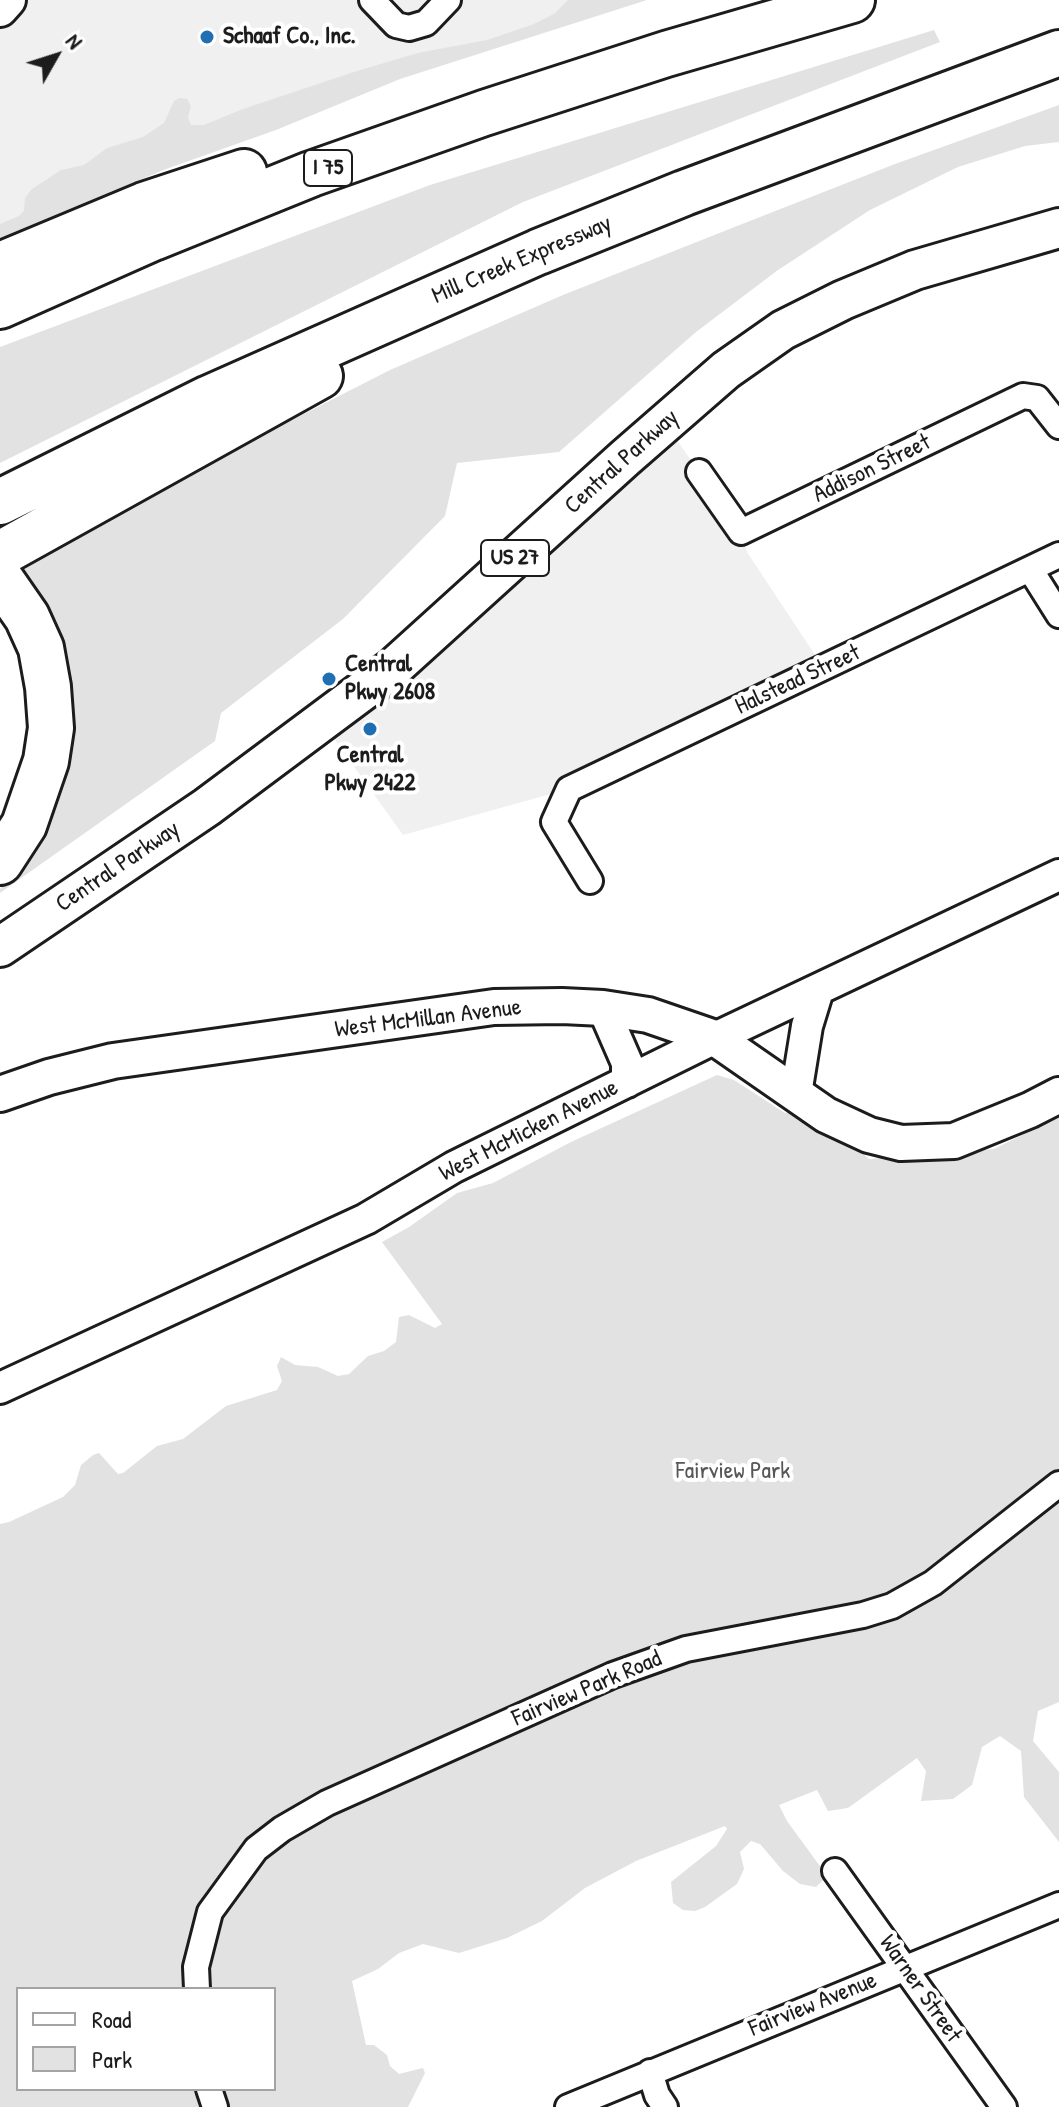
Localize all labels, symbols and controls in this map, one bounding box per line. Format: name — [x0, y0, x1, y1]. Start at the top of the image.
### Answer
north arrow — [16, 16, 96, 96]
place label: Schaaf Co., Inc. — [223, 23, 356, 51]
text: N — [59, 27, 90, 55]
marker: Schaaf Co., Inc. — [198, 28, 216, 46]
road number: I 75 — [304, 150, 352, 186]
street label: Mill Creek Expressway — [428, 209, 616, 311]
street label: Central Parkway — [559, 403, 685, 521]
street label: Addison Street — [809, 428, 935, 510]
road number: US 27 — [481, 540, 549, 576]
street label: Halstead Street — [731, 639, 865, 721]
place label: Central Pkwy 2608 — [345, 651, 435, 707]
marker: Central Pkwy 2608 — [320, 670, 338, 688]
marker: Central Pkwy 2422 — [361, 720, 379, 738]
place label: Central Pkwy 2422 — [325, 742, 415, 798]
street label: Central Parkway — [51, 815, 185, 919]
street label: West McMillan Avenue — [333, 993, 523, 1045]
street label: West McMicken Avenue — [435, 1074, 623, 1188]
park label: Fairview Park — [676, 1458, 790, 1486]
street label: Fairview Park Road — [508, 1645, 666, 1733]
street label: Warner Street — [873, 1930, 967, 2048]
street label: Fairview Avenue — [745, 1966, 881, 2044]
legend — [16, 1987, 276, 2091]
text: Road — [92, 2003, 131, 2035]
text: Park — [92, 2043, 132, 2075]

